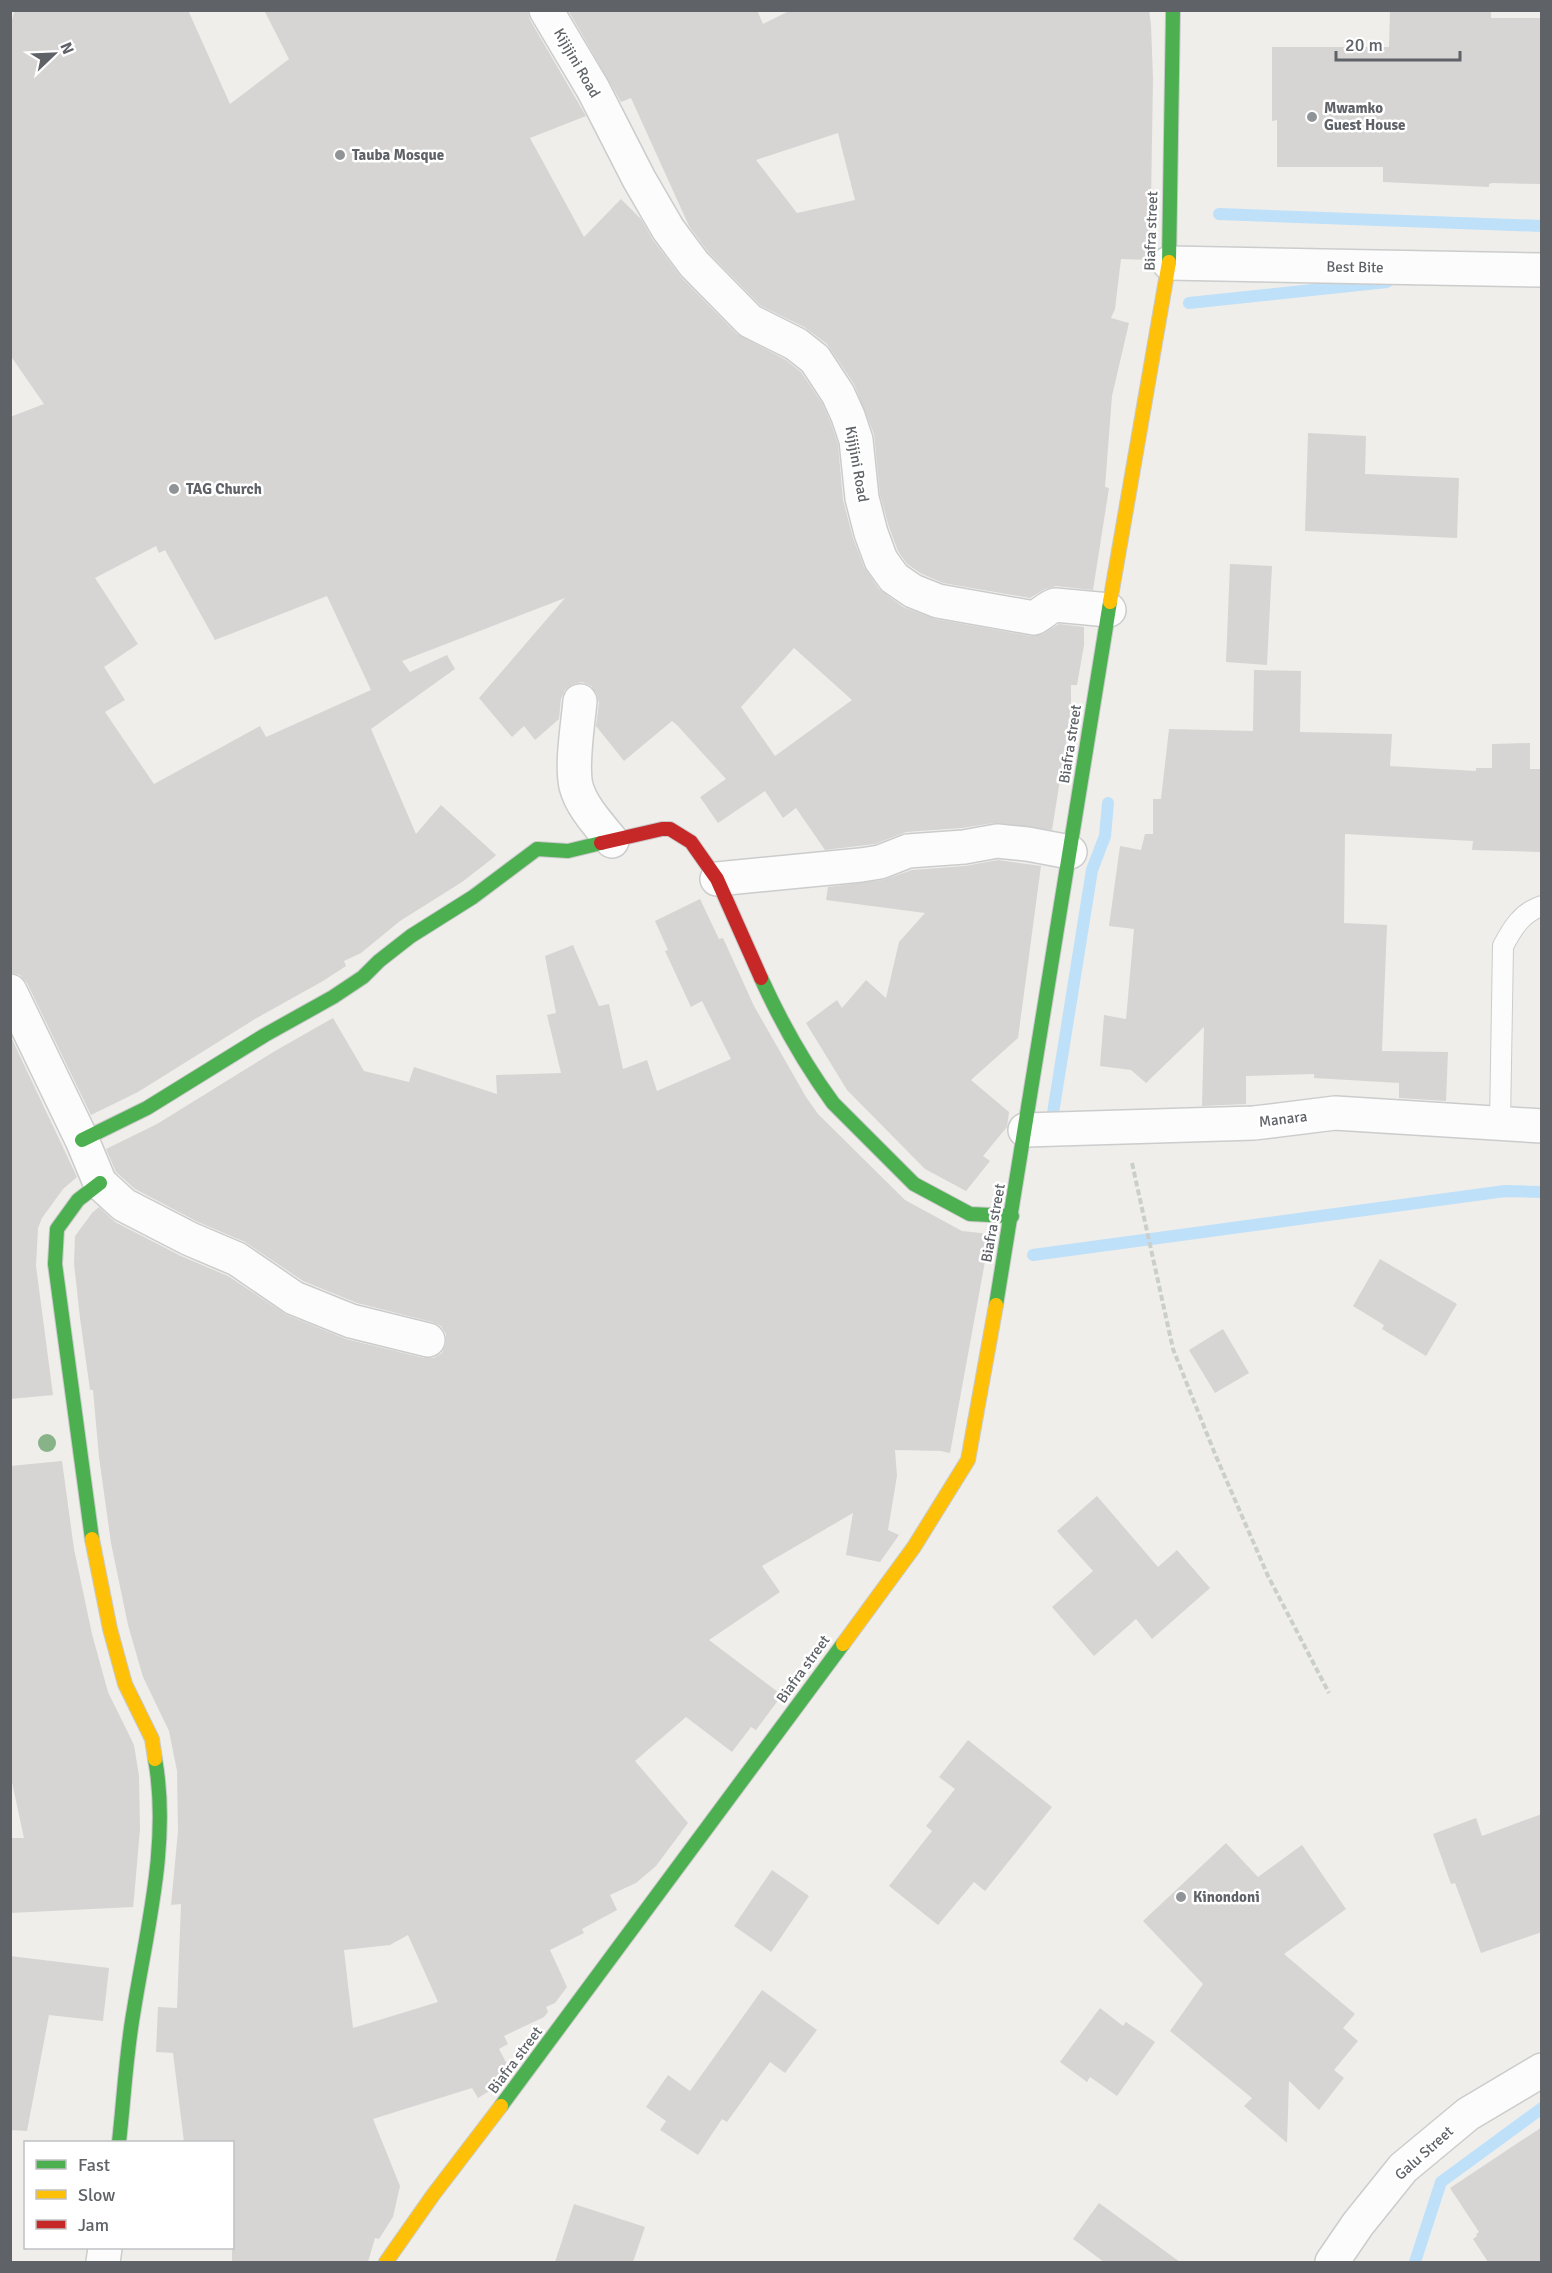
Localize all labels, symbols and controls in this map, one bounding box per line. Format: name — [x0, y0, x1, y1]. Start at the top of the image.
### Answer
north arrow — [24, 24, 84, 84]
scale bar — [1336, 24, 1460, 62]
street label: Kijijini Road — [550, 25, 604, 101]
text: 20 m — [1345, 34, 1383, 56]
text: N — [56, 39, 78, 58]
place label: Mwamko Guest House — [1324, 99, 1405, 134]
marker: Mwamko Guest House — [1305, 110, 1319, 124]
place label: Tauba Mosque — [352, 146, 444, 164]
marker: Tauba Mosque — [333, 148, 347, 162]
street label: Biafra street — [1141, 191, 1161, 271]
street label: Best Bite — [1326, 258, 1384, 276]
street label: Kijijini Road — [841, 424, 873, 504]
place label: TAG Church — [186, 480, 262, 498]
marker: TAG Church — [167, 482, 181, 496]
street label: Biafra street — [1055, 703, 1085, 785]
street label: Manara — [1258, 1107, 1308, 1131]
street label: Biafra street — [977, 1182, 1009, 1264]
street label: Biafra street — [772, 1631, 834, 1707]
place label: Kinondoni — [1193, 1888, 1260, 1906]
marker: Kinondoni — [1174, 1890, 1188, 1904]
street label: Biafra street — [484, 2023, 546, 2097]
street label: Galu Street — [1391, 2122, 1457, 2184]
legend — [24, 2141, 234, 2249]
text: Fast — [78, 2154, 110, 2176]
text: Slow — [78, 2184, 115, 2206]
text: Jam — [78, 2214, 109, 2236]

